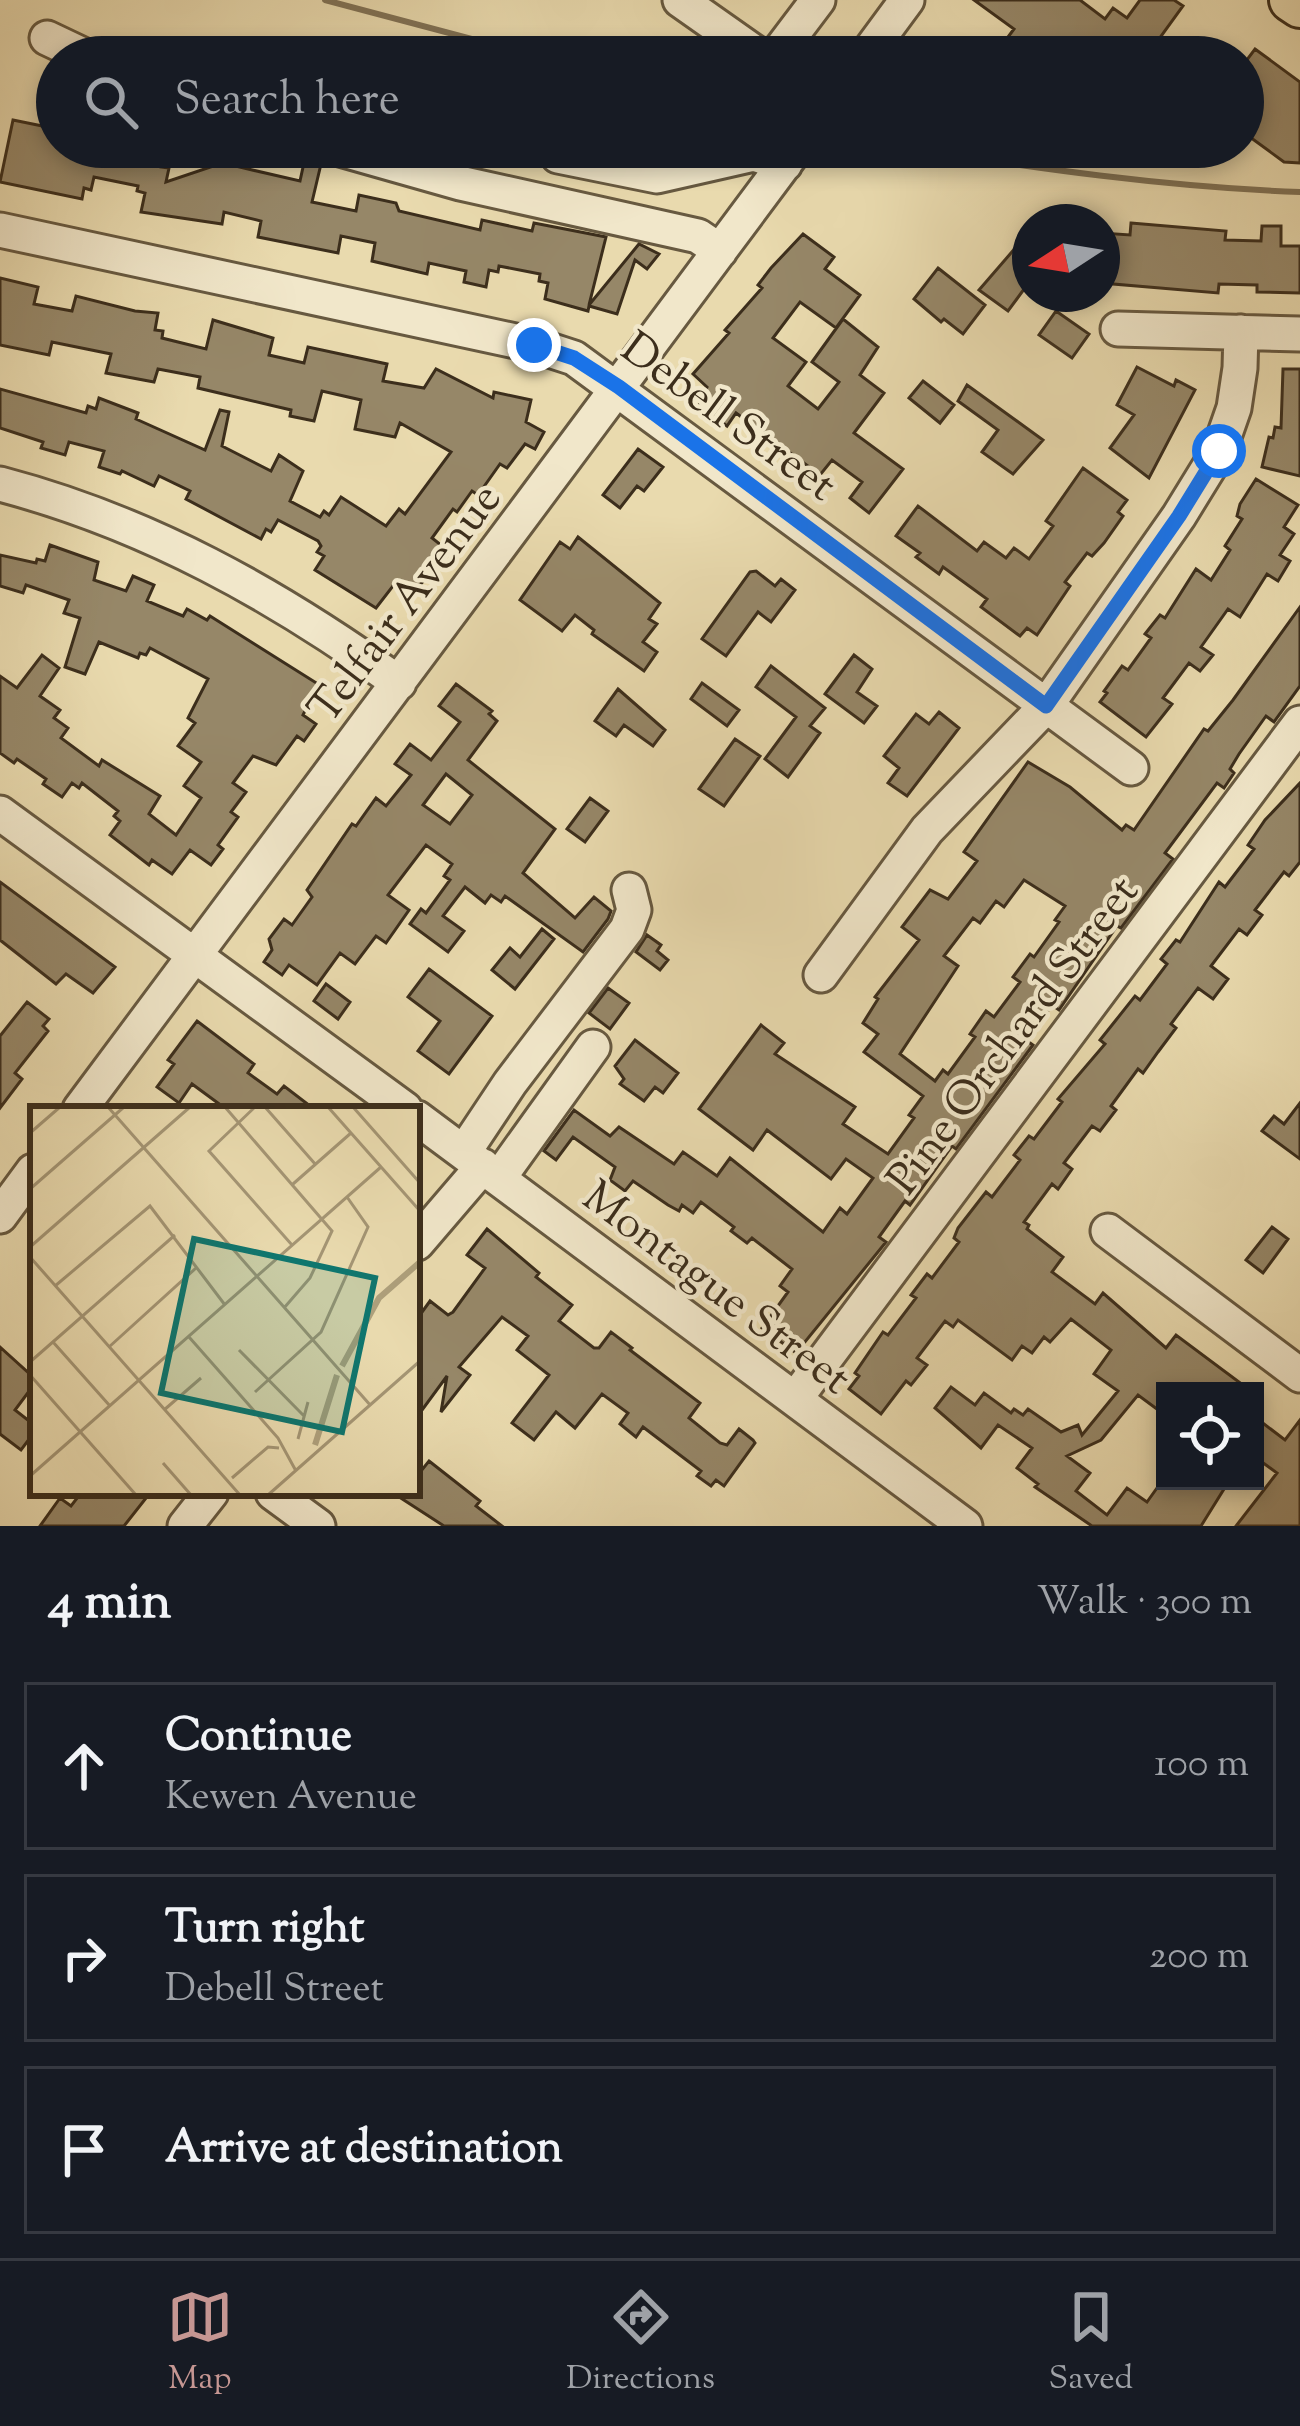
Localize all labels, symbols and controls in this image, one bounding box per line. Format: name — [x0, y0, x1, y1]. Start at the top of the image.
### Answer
search box — [36, 36, 1264, 168]
icon: search — [78, 69, 144, 135]
text: Search here — [174, 70, 400, 135]
north arrow — [1012, 204, 1120, 312]
route end — [507, 318, 561, 372]
street label: Debell Street — [606, 319, 848, 520]
route start — [1192, 424, 1246, 478]
street label: Telfair Avenue — [295, 471, 520, 739]
street label: Pine Orchard Street — [874, 864, 1157, 1210]
inset map — [30, 1106, 420, 1496]
street label: Montague Street — [567, 1168, 863, 1413]
map controls — [1156, 1382, 1264, 1490]
button: locate — [1156, 1382, 1264, 1490]
text: 4 min — [48, 1568, 171, 1641]
text: Walk · 300 m — [1037, 1576, 1252, 1632]
text: Continue — [165, 1706, 352, 1771]
icon: ahead — [51, 1733, 117, 1799]
text: 100 m — [1154, 1738, 1249, 1794]
text: Kewen Avenue — [165, 1771, 417, 1827]
text: Turn right — [165, 1898, 364, 1963]
icon: right — [51, 1925, 117, 1991]
text: 200 m — [1149, 1930, 1249, 1986]
text: Debell Street — [165, 1963, 384, 2019]
icon: arrive — [51, 2117, 117, 2183]
text: Arrive at destination — [165, 2118, 563, 2183]
tab: Map — [167, 2284, 233, 2404]
tab: Directions — [566, 2284, 715, 2404]
tab: Saved — [1049, 2284, 1133, 2404]

